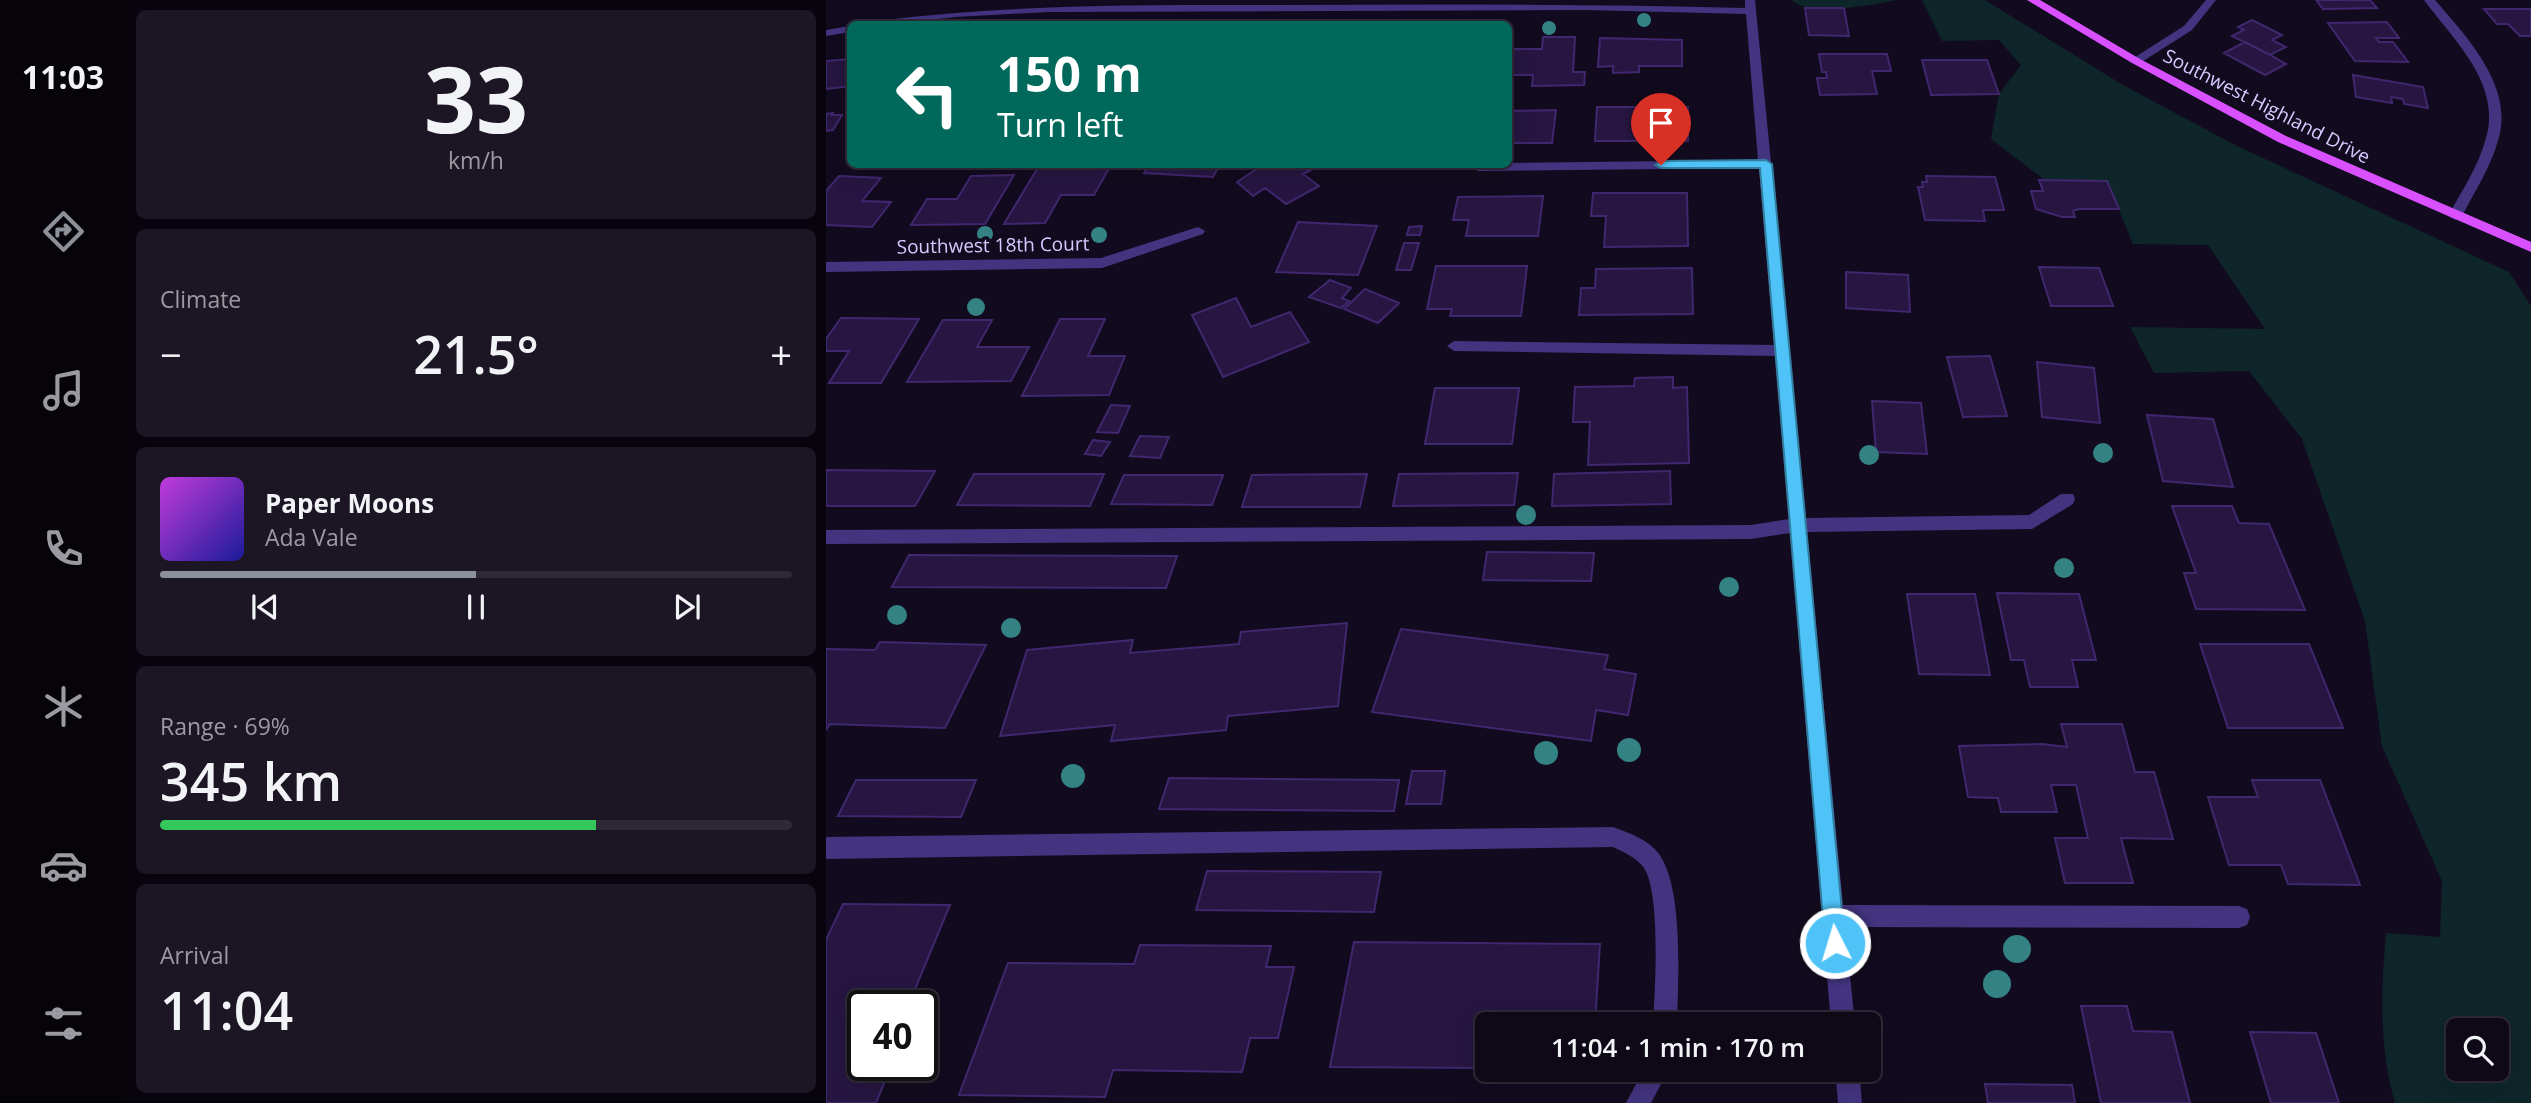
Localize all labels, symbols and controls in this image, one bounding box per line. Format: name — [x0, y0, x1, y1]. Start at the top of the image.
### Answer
text: 33 — [424, 36, 528, 160]
text: 150 m — [997, 40, 1142, 106]
street label: Southwest Highland Drive — [2159, 42, 2375, 170]
icon: left — [882, 49, 973, 140]
text: 11:03 — [22, 55, 104, 98]
pin — [1631, 93, 1691, 165]
text: Turn left — [997, 103, 1123, 146]
icon: arrive — [1642, 104, 1680, 142]
text: km/h — [448, 144, 504, 176]
icon: directions — [39, 207, 88, 256]
street label: Southwest 18th Court — [896, 230, 1090, 260]
text: Climate — [160, 283, 241, 315]
text: 21.5° — [413, 318, 539, 389]
text: − — [160, 328, 182, 380]
text: + — [770, 328, 792, 380]
icon: music — [39, 366, 88, 415]
text: Paper Moons — [265, 485, 434, 521]
text: Ada Vale — [265, 521, 358, 553]
icon: phone — [39, 524, 88, 573]
icon: previous — [246, 588, 284, 626]
icon: pause — [457, 588, 495, 626]
icon: next — [668, 588, 706, 626]
icon: climate — [39, 682, 88, 731]
text: Range · 69% — [160, 710, 290, 742]
text: 345 km — [160, 745, 342, 816]
icon: car — [39, 841, 88, 890]
position arrow — [1798, 906, 1872, 980]
text: Arrival — [160, 939, 229, 971]
text: 11:04 — [160, 974, 293, 1045]
speed limit sign: 40 — [847, 990, 938, 1081]
icon: filters — [39, 999, 88, 1048]
map controls — [2446, 1018, 2509, 1081]
button: search — [2446, 1018, 2509, 1081]
text: 11:04 · 1 min · 170 m — [1551, 1029, 1805, 1065]

